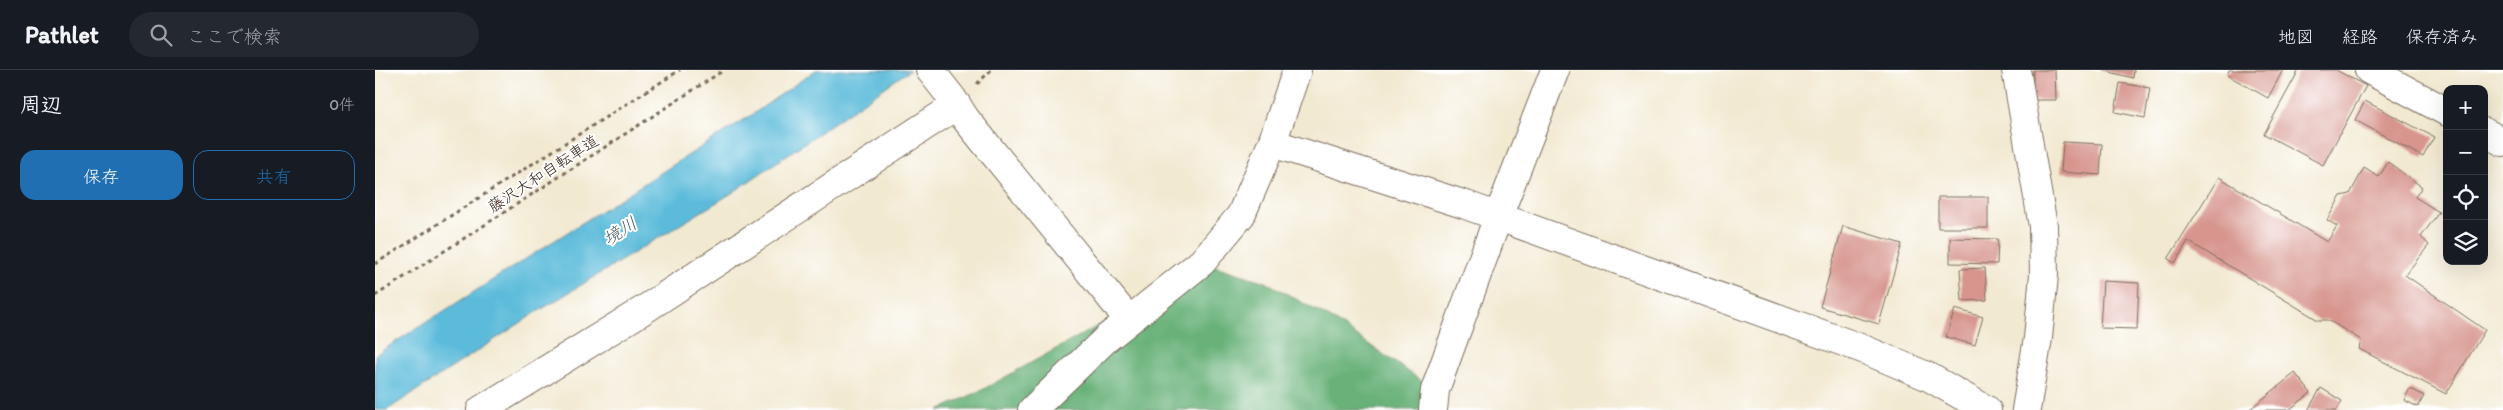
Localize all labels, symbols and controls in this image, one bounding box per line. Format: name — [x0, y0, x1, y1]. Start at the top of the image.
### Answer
search box — [129, 12, 479, 57]
text: Pathlet — [25, 20, 99, 49]
icon: search — [147, 21, 175, 49]
text: ここで検索 — [187, 25, 282, 48]
text: 地図 — [2278, 26, 2314, 48]
text: 経路 — [2342, 26, 2378, 48]
text: 保存済み — [2406, 26, 2478, 48]
map controls — [2443, 85, 2488, 265]
button: + — [2443, 85, 2488, 130]
text: 周辺 — [20, 92, 62, 117]
text: 0件 — [329, 95, 355, 114]
button: − — [2443, 130, 2488, 175]
street label: 藤沢大和自転車道 — [484, 131, 602, 216]
button: 保存 — [20, 150, 183, 200]
button: 共有 — [193, 150, 355, 200]
button: locate — [2443, 175, 2488, 220]
water label: 境川 — [599, 212, 641, 250]
button: layers — [2443, 220, 2488, 265]

